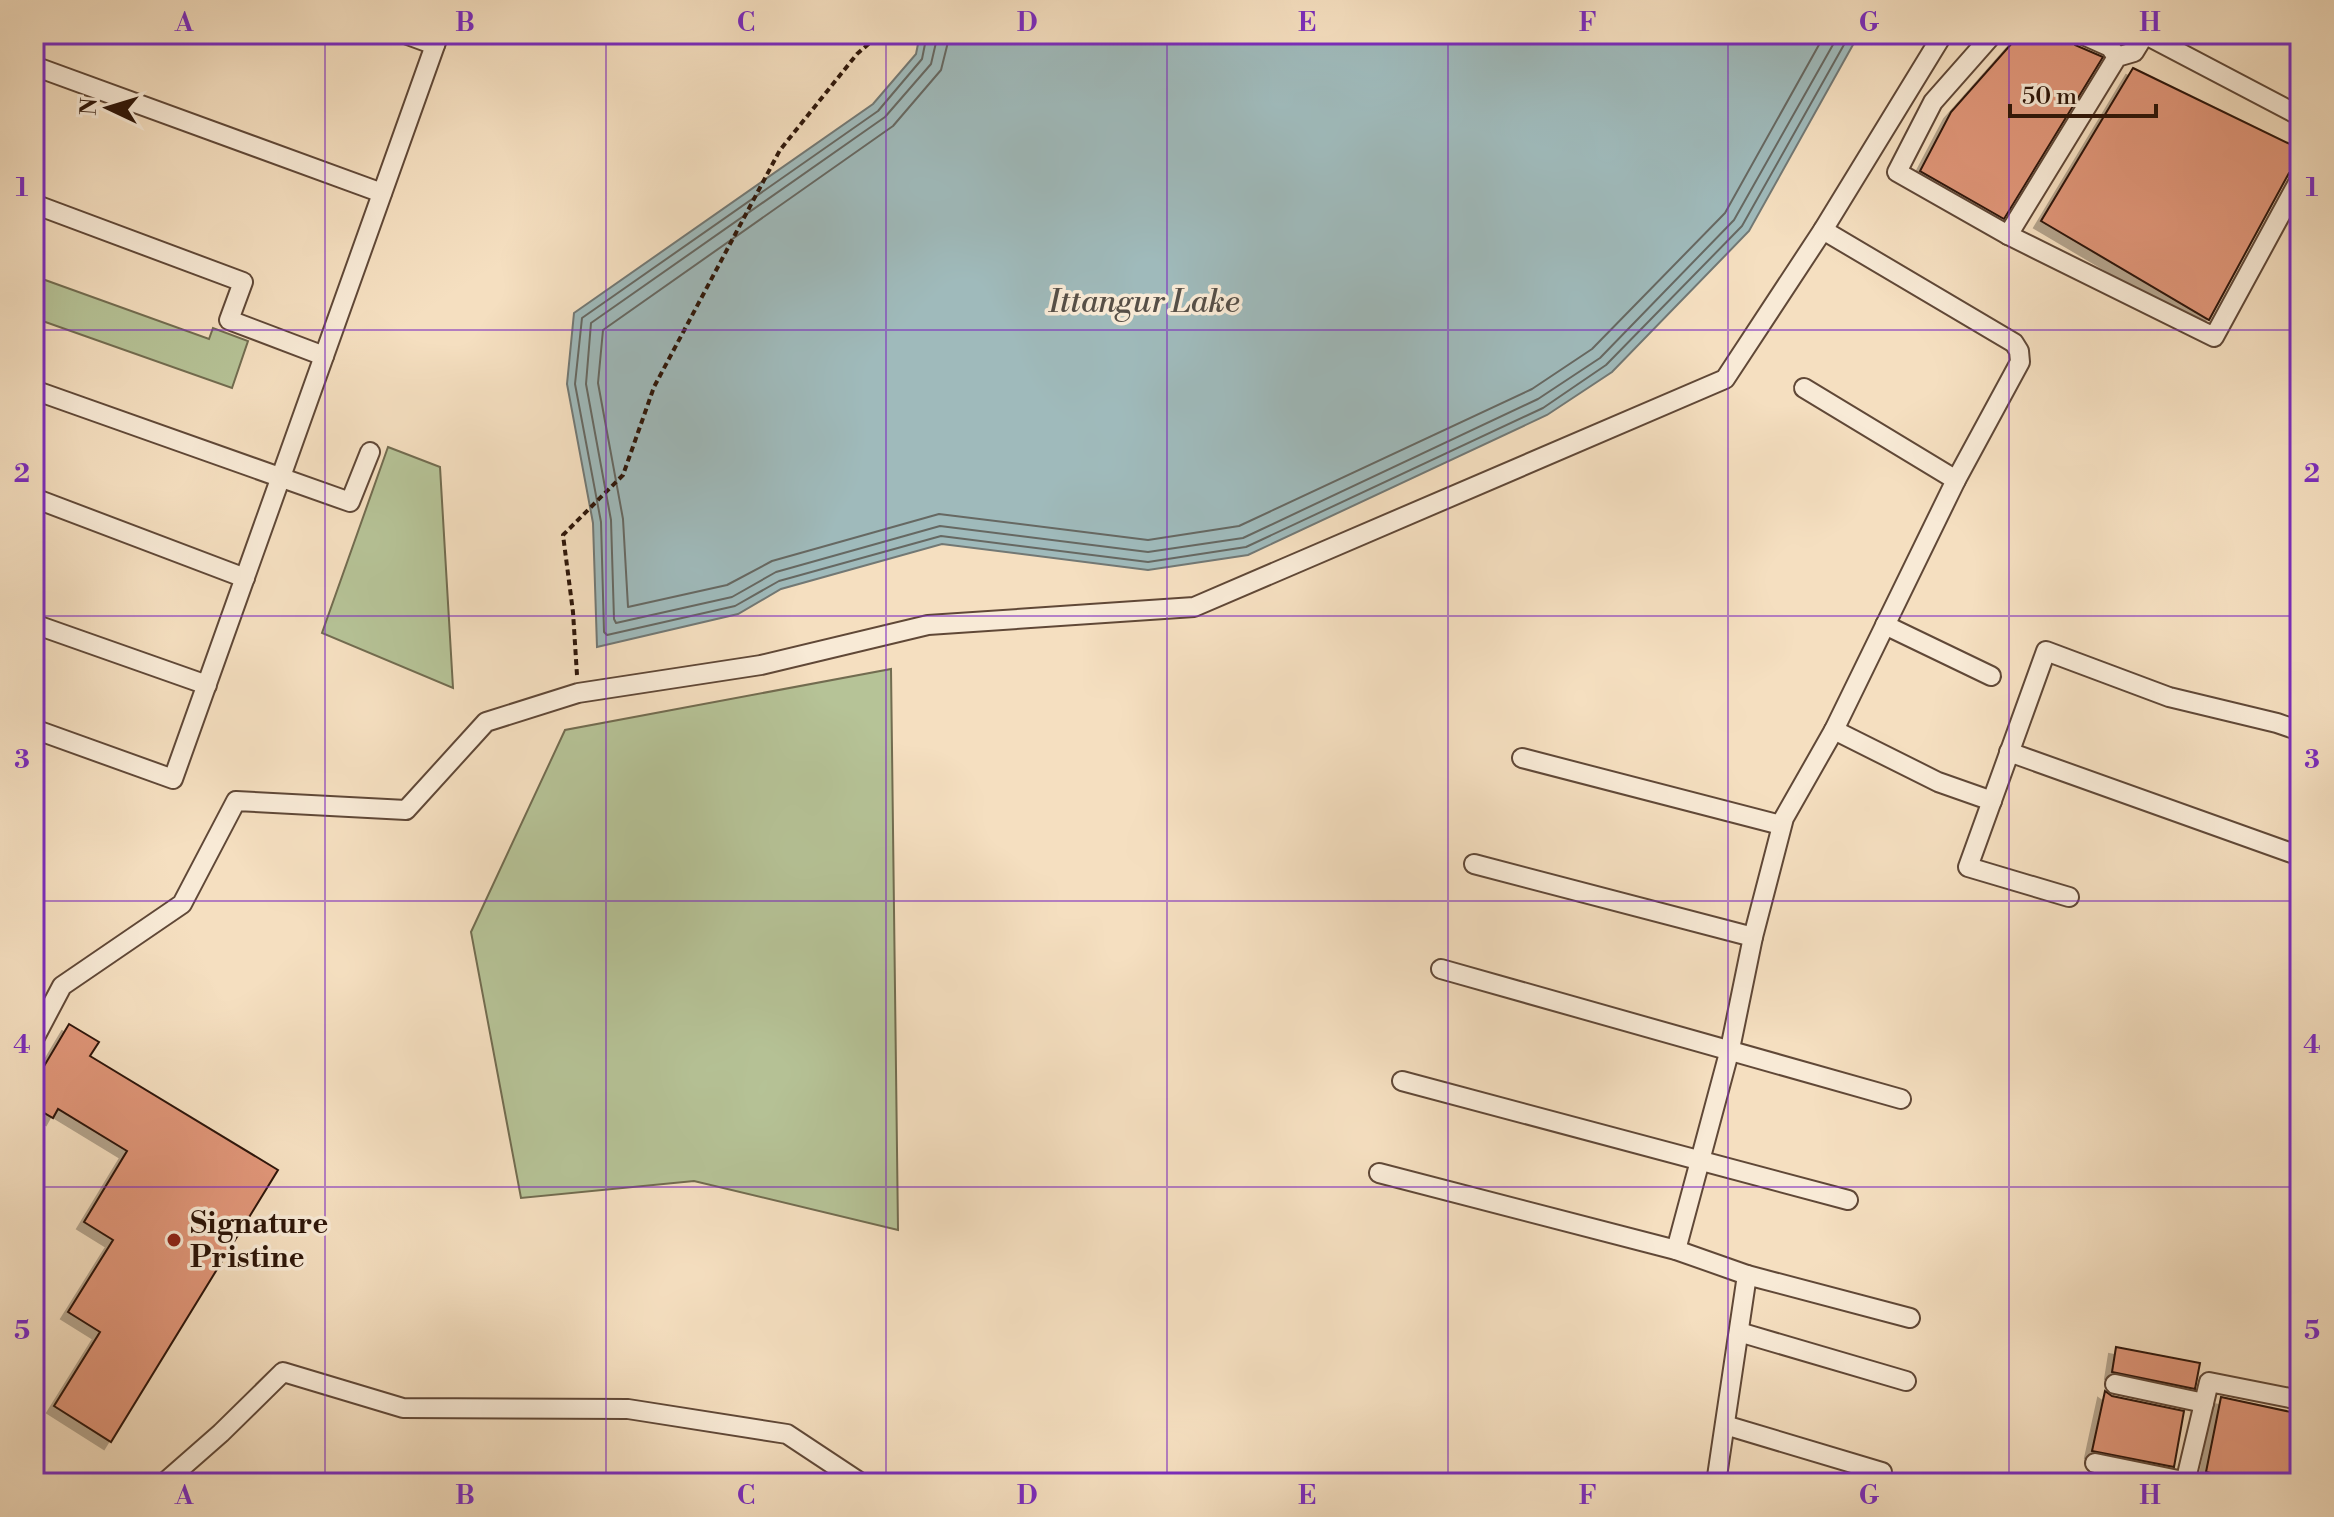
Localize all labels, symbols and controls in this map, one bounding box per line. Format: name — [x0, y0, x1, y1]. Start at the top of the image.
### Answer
text: A — [174, 7, 194, 39]
text: B — [455, 7, 475, 39]
text: C — [737, 7, 755, 39]
text: D — [1017, 7, 1037, 39]
text: E — [1298, 7, 1316, 39]
text: F — [1579, 7, 1597, 39]
text: G — [1859, 7, 1880, 39]
text: H — [2139, 7, 2161, 39]
north arrow — [68, 68, 148, 148]
scale bar — [2010, 68, 2156, 118]
text: 50 m — [2022, 82, 2077, 112]
text: N — [75, 96, 104, 116]
text: 1 — [16, 172, 29, 204]
text: 1 — [2306, 172, 2319, 204]
water label: Ittangur Lake — [1047, 282, 1240, 322]
text: 2 — [14, 458, 30, 490]
text: 2 — [2304, 458, 2320, 490]
text: 3 — [14, 744, 30, 776]
text: 3 — [2304, 744, 2320, 776]
text: 4 — [13, 1029, 31, 1061]
text: 4 — [2303, 1029, 2321, 1061]
place label: Signature Pristine — [190, 1205, 328, 1277]
marker: Signature Pristine — [165, 1231, 183, 1249]
text: 5 — [14, 1315, 30, 1347]
text: 5 — [2304, 1315, 2320, 1347]
text: A — [174, 1480, 194, 1512]
text: B — [455, 1480, 475, 1512]
text: C — [737, 1480, 755, 1512]
text: D — [1017, 1480, 1037, 1512]
text: E — [1298, 1480, 1316, 1512]
text: F — [1579, 1480, 1597, 1512]
text: G — [1859, 1480, 1880, 1512]
text: H — [2139, 1480, 2161, 1512]

